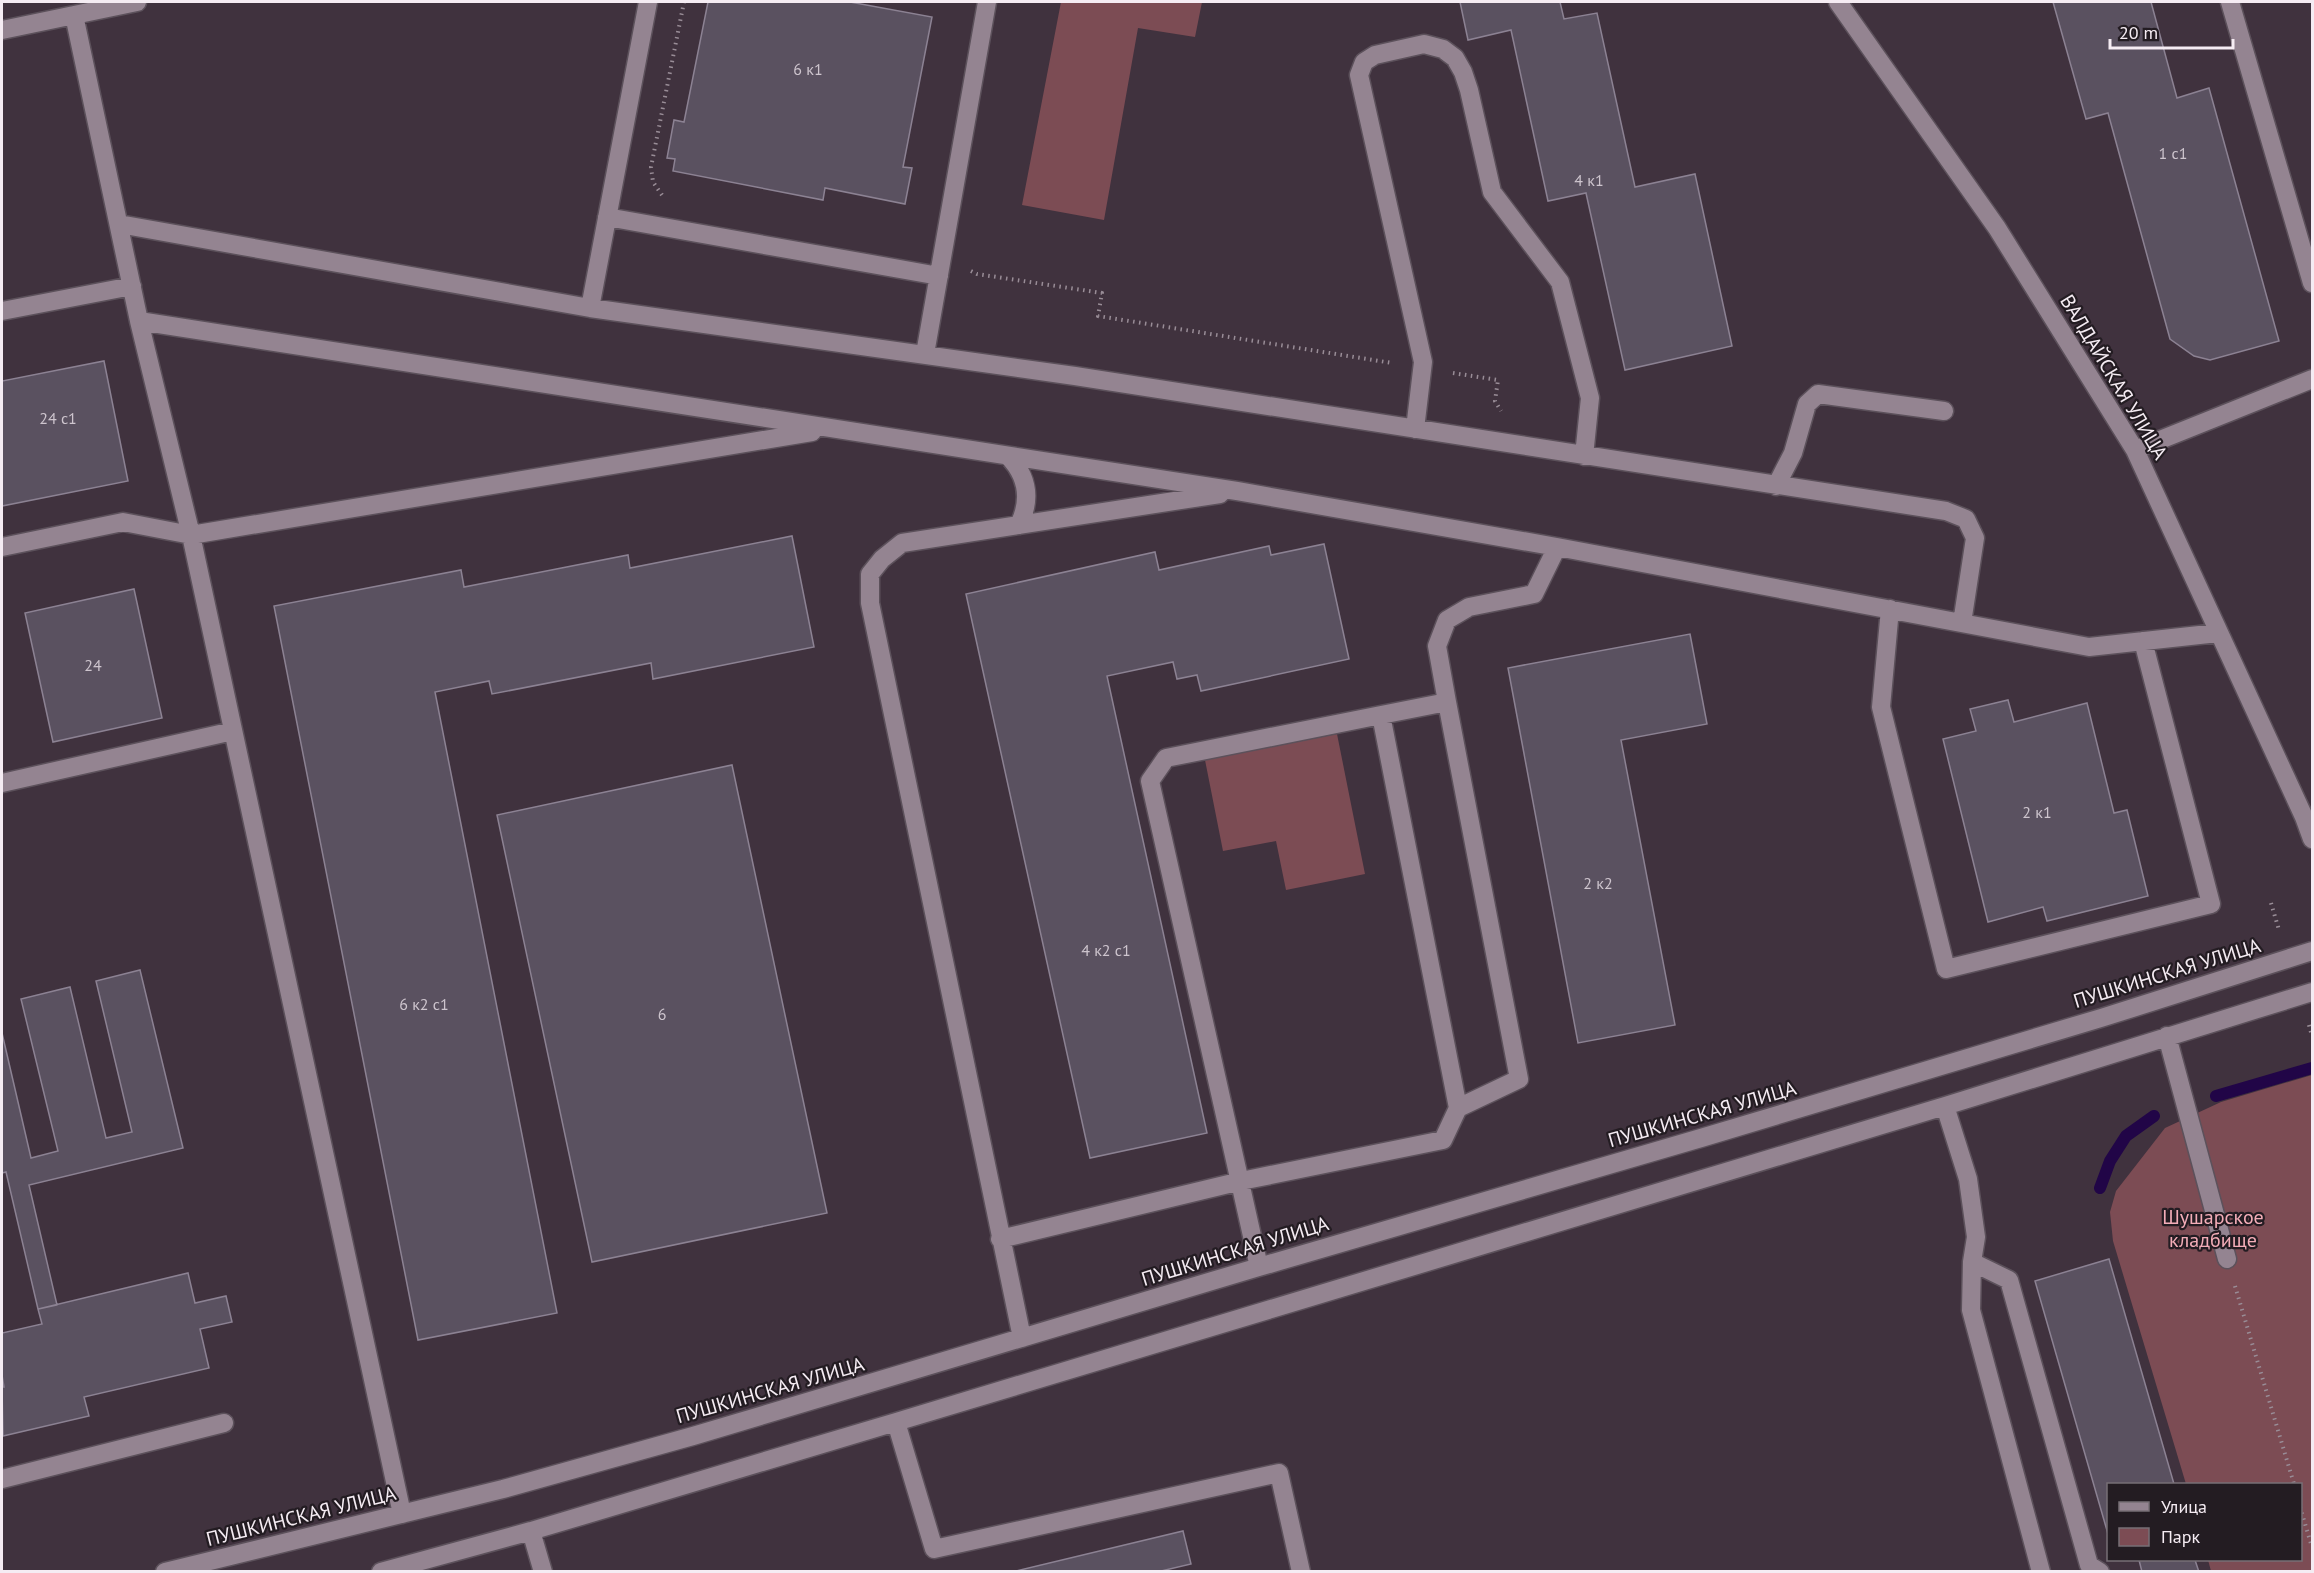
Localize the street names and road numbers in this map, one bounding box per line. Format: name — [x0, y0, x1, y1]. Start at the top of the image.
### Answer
street label: ВАЛДАЙСКАЯ УЛИЦА — [2054, 290, 2174, 464]
street label: ПУШКИНСКАЯ УЛИЦА — [2070, 932, 2264, 1014]
street label: ПУШКИНСКАЯ УЛИЦА — [1605, 1075, 1799, 1153]
street label: ПУШКИНСКАЯ УЛИЦА — [1138, 1210, 1332, 1292]
street label: ПУШКИНСКАЯ УЛИЦА — [673, 1351, 867, 1429]
street label: ПУШКИНСКАЯ УЛИЦА — [203, 1480, 399, 1552]

